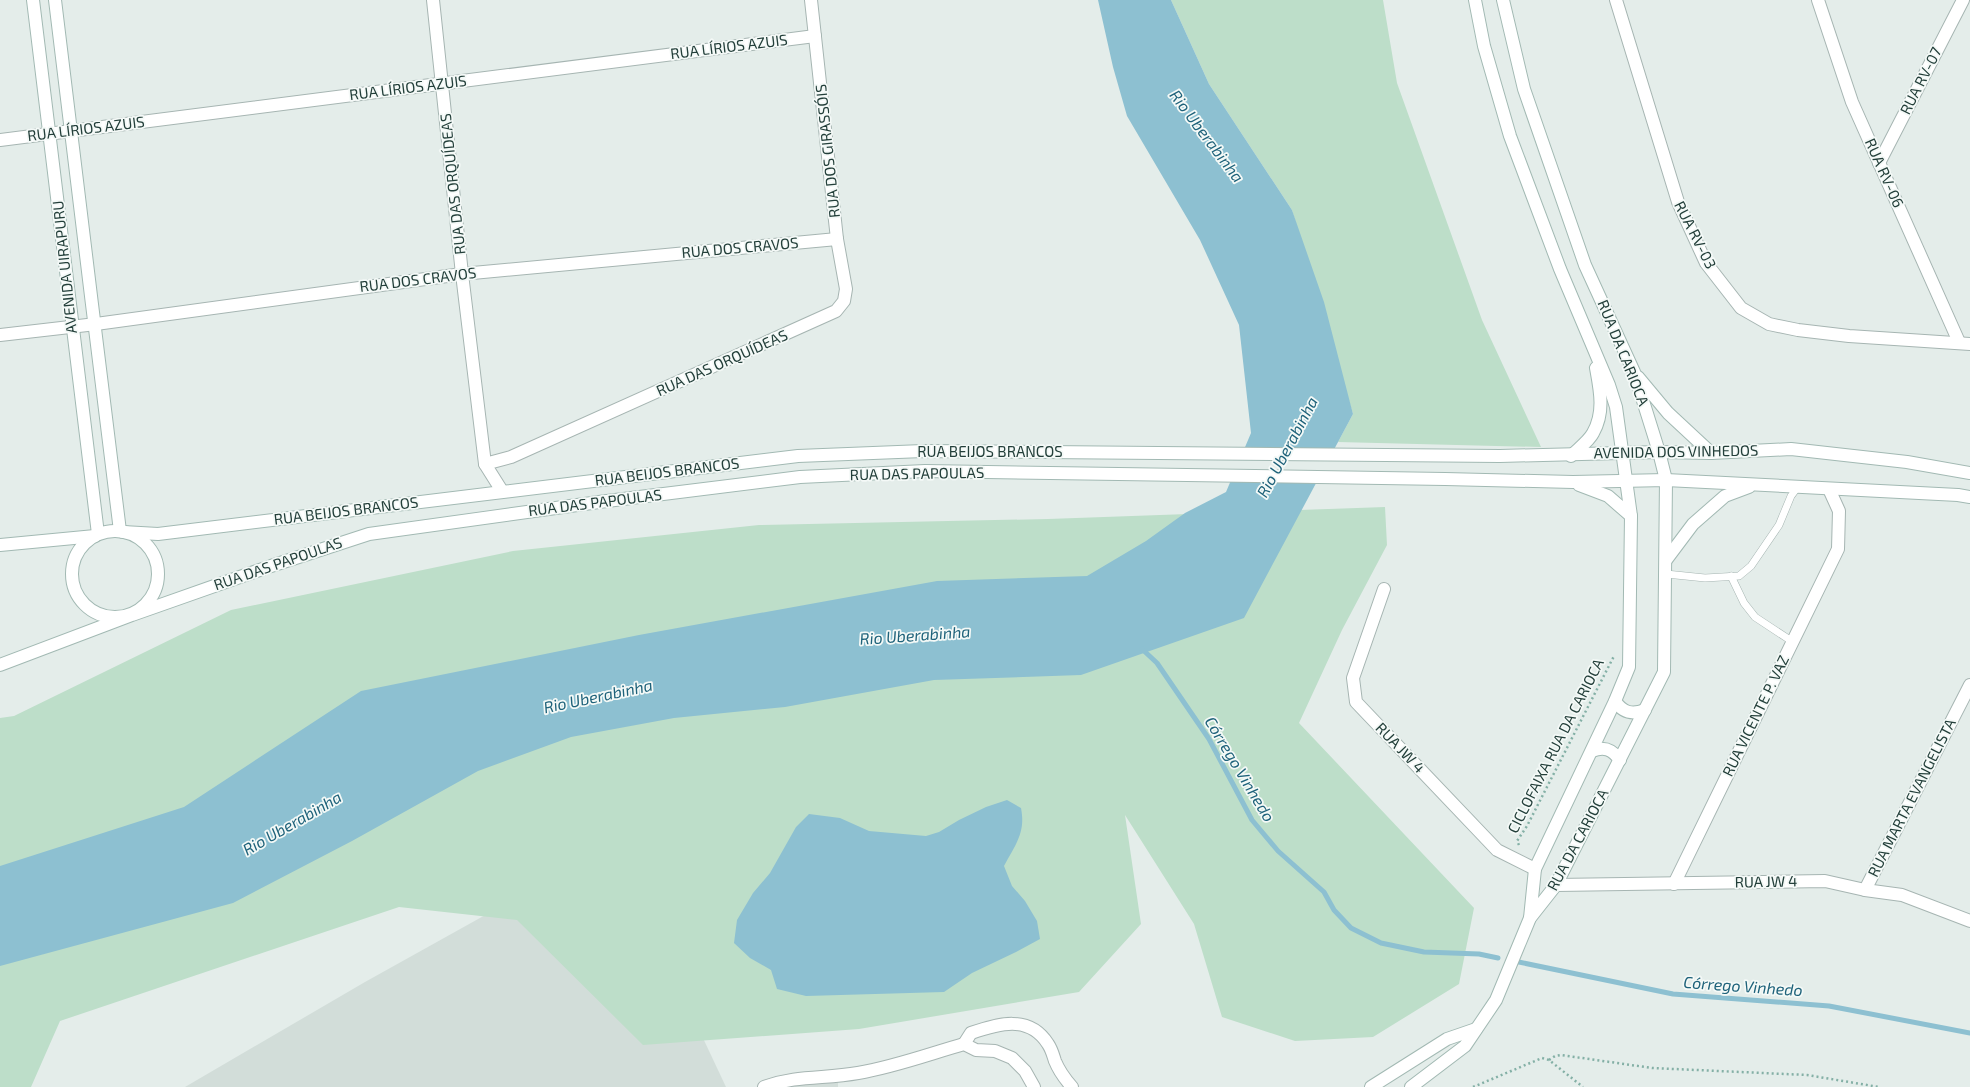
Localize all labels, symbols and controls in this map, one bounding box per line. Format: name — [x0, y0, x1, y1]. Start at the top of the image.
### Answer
street label: RUA LÍRIOS AZUIS — [669, 30, 789, 62]
street label: RUA RV-07 — [1896, 44, 1945, 117]
street label: RUA LÍRIOS AZUIS — [348, 71, 468, 103]
street label: RUA DOS GIRASSÓIS — [811, 83, 843, 219]
water label: Rio Uberabinha — [1166, 86, 1248, 186]
street label: RUA LÍRIOS AZUIS — [26, 112, 146, 144]
street label: RUA DAS ORQUÍDEAS — [436, 113, 469, 256]
street label: RUA RV-06 — [1862, 135, 1908, 210]
street label: RUA RV-03 — [1671, 198, 1721, 271]
street label: AVENIDA UIRAPURU — [48, 200, 80, 335]
street label: RUA DOS CRAVOS — [681, 233, 799, 261]
street label: RUA DOS CRAVOS — [359, 263, 477, 295]
street label: RUA DA CARIOCA — [1594, 297, 1654, 409]
street label: RUA DAS ORQUÍDEAS — [653, 325, 790, 400]
water label: Rio Uberabinha — [1252, 393, 1321, 500]
street label: AVENIDA DOS VINHEDOS — [1593, 441, 1759, 461]
street label: RUA BEIJOS BRANCOS — [917, 442, 1063, 460]
street label: RUA BEIJOS BRANCOS — [594, 453, 740, 489]
street label: RUA DAS PAPOULAS — [850, 463, 984, 483]
street label: RUA DAS PAPOULAS — [527, 485, 663, 519]
street label: RUA BEIJOS BRANCOS — [273, 492, 419, 528]
street label: RUA DAS PAPOULAS — [211, 533, 344, 593]
water label: Rio Uberabinha — [859, 621, 971, 648]
street label: RUA VICENTE P. VAZ — [1718, 652, 1792, 779]
street label: CICLOFAIXA RUA DA CARIOCA — [1503, 655, 1607, 836]
water label: Rio Uberabinha — [542, 675, 654, 716]
water label: Córrego Vinhedo — [1202, 713, 1279, 825]
street label: RUA MARTA EVANGELISTA — [1863, 715, 1959, 880]
street label: RUA JW 4 — [1372, 718, 1429, 776]
street label: RUA DA CARIOCA — [1543, 785, 1612, 894]
water label: Rio Uberabinha — [239, 787, 345, 859]
street label: RUA JW 4 — [1734, 871, 1798, 891]
water label: Córrego Vinhedo — [1683, 972, 1803, 999]

